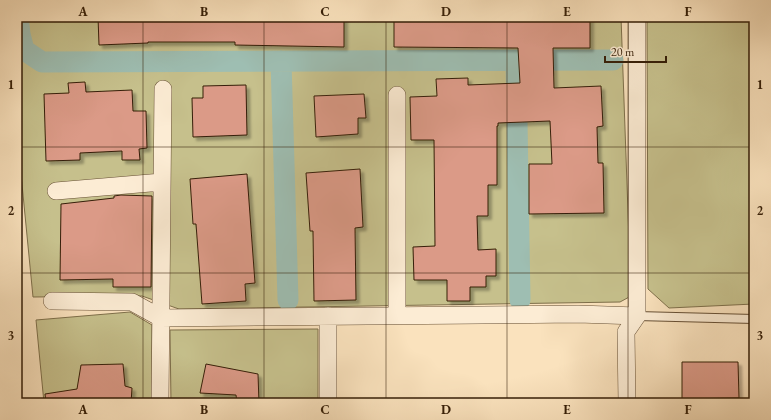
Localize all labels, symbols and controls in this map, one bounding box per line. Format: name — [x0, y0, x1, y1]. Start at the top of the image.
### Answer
text: A — [77, 3, 88, 20]
text: B — [200, 3, 208, 20]
text: C — [320, 3, 330, 20]
text: D — [441, 3, 451, 20]
text: E — [563, 3, 571, 20]
text: F — [684, 3, 692, 20]
scale bar — [605, 38, 666, 64]
text: 20 m — [611, 44, 635, 60]
text: 1 — [8, 76, 15, 93]
text: 1 — [757, 76, 764, 93]
text: 2 — [8, 202, 15, 219]
text: 2 — [757, 202, 764, 219]
text: 3 — [8, 327, 15, 344]
text: 3 — [757, 327, 764, 344]
text: A — [77, 401, 88, 418]
text: B — [200, 401, 208, 418]
text: C — [320, 401, 330, 418]
text: D — [441, 401, 451, 418]
text: E — [563, 401, 571, 418]
text: F — [684, 401, 692, 418]

